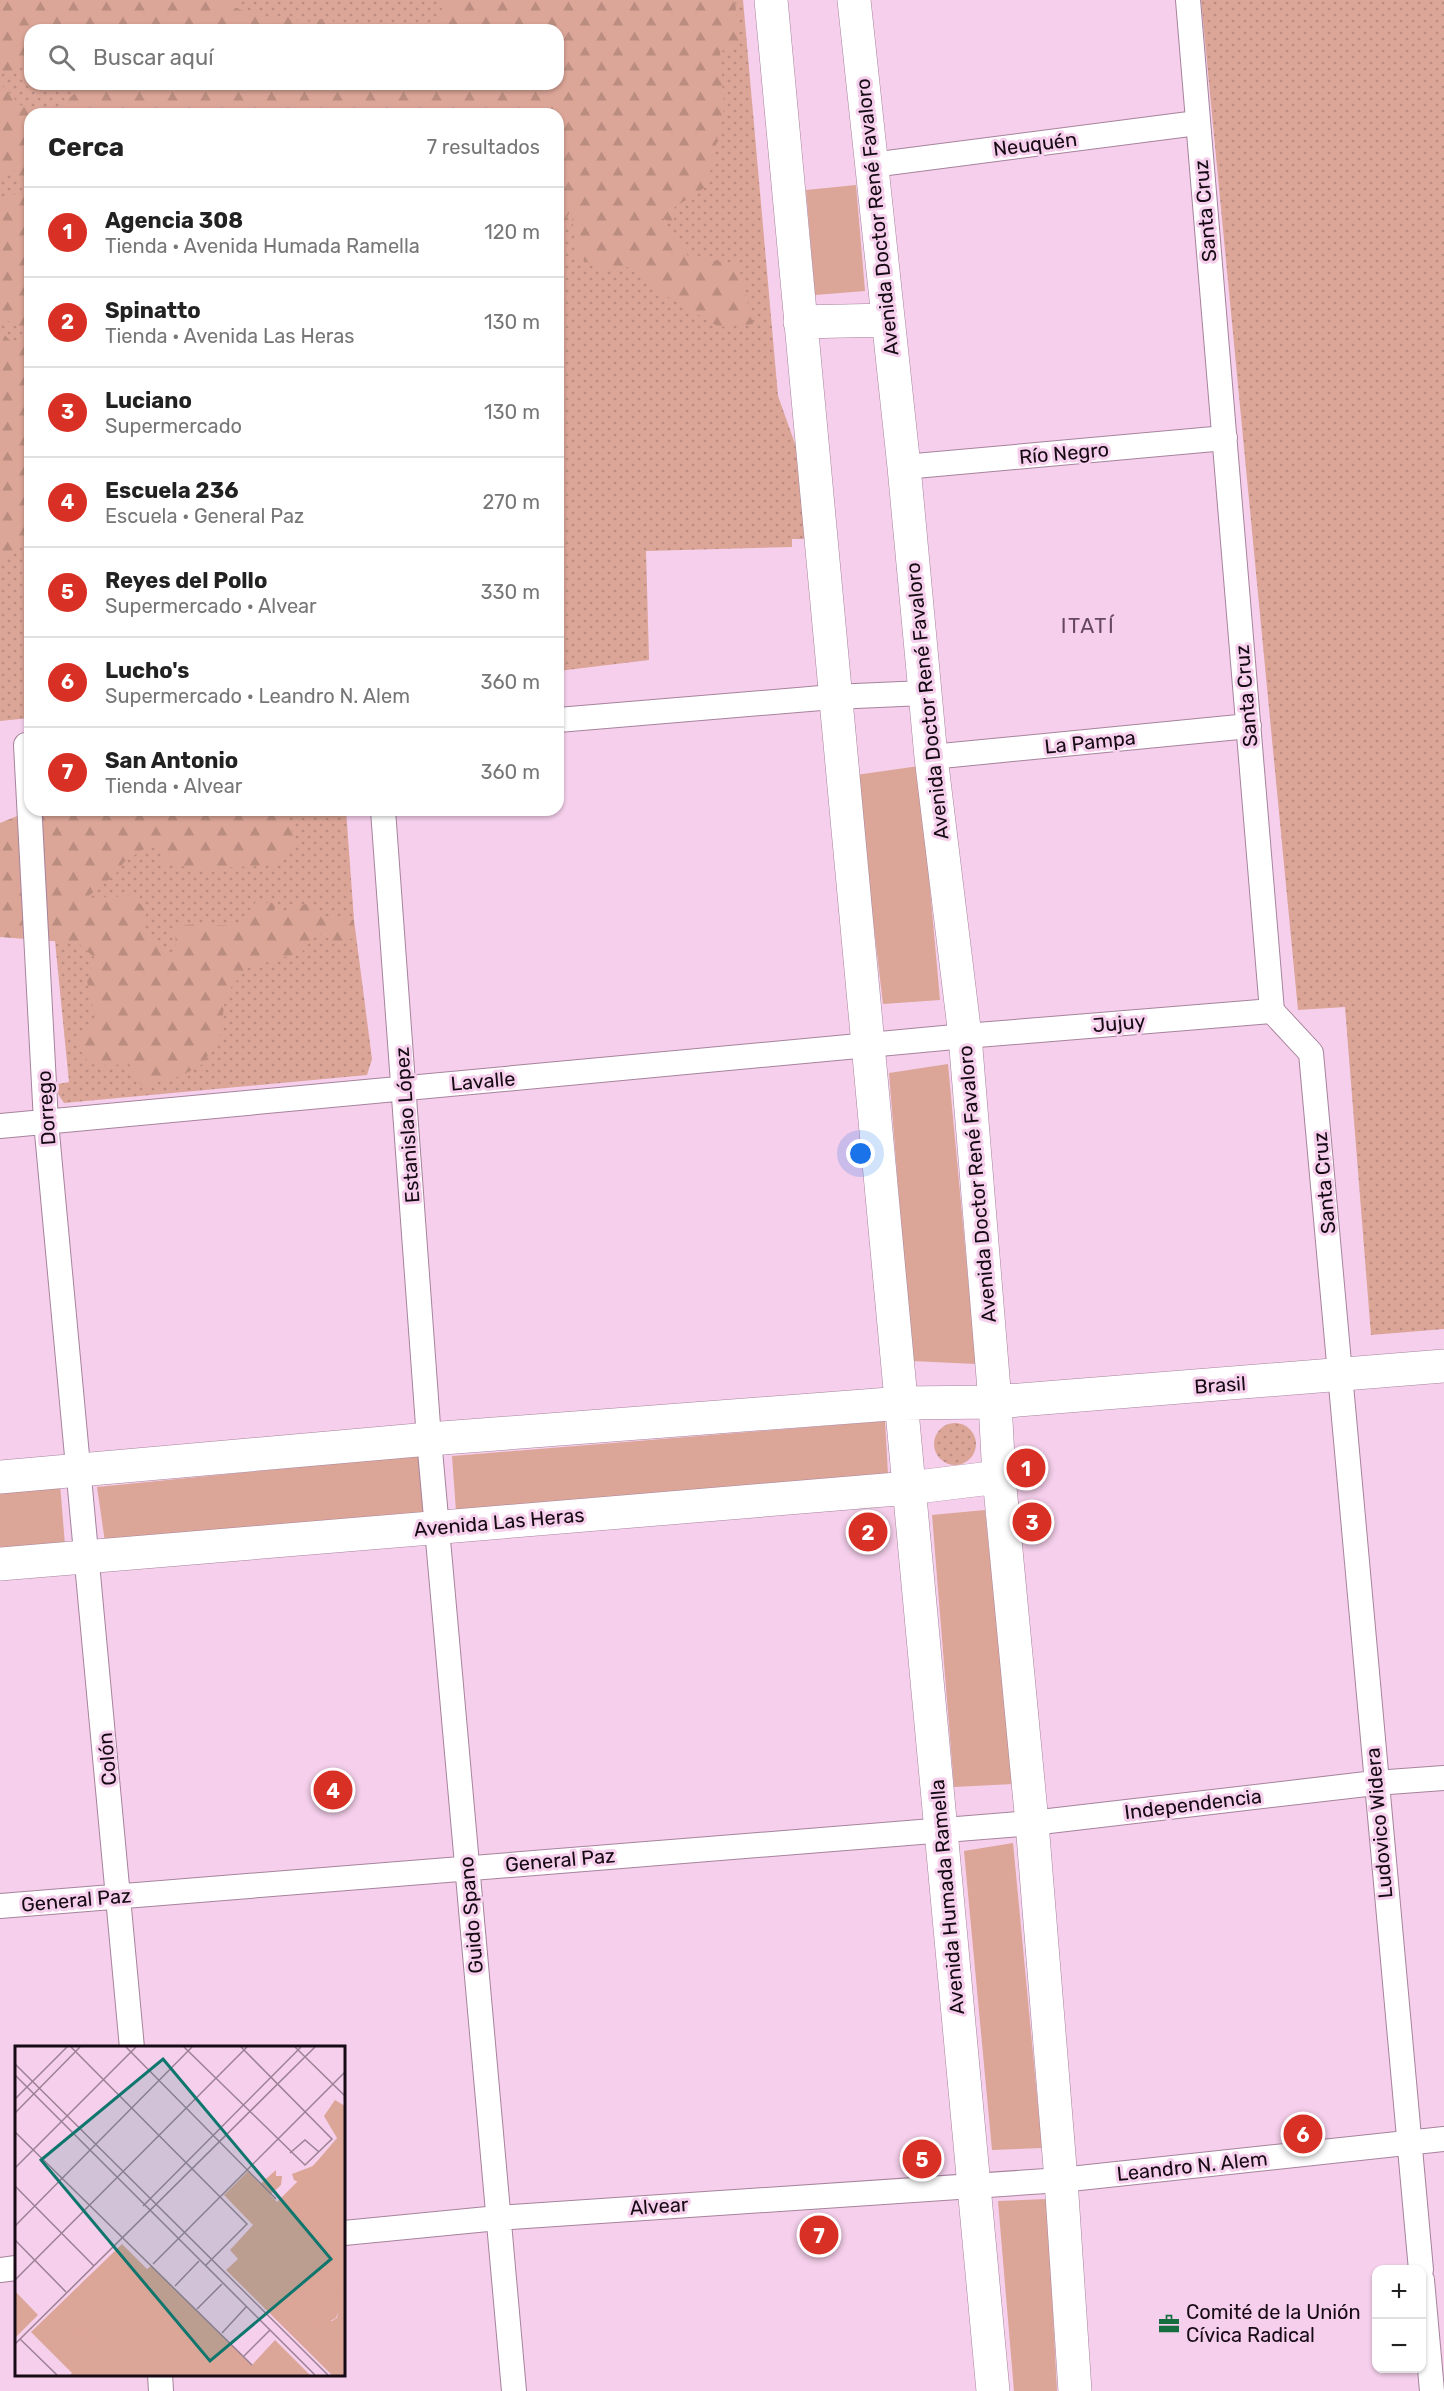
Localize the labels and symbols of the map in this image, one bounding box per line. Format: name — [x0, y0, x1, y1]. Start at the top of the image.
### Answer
street label: Avenida Doctor René Favaloro — [851, 77, 903, 357]
street label: Neuquén — [992, 127, 1078, 161]
street label: Santa Cruz — [1189, 159, 1221, 263]
street label: Río Negro — [1018, 437, 1110, 469]
street label: Avenida Doctor René Favaloro — [901, 561, 953, 841]
district label: ITATÍ — [1061, 613, 1115, 638]
street label: Santa Cruz — [1230, 644, 1262, 748]
street label: La Pampa — [1043, 725, 1137, 759]
street label: Jujuy — [1092, 1009, 1146, 1037]
street label: Avenida Doctor René Favaloro — [953, 1044, 1001, 1324]
street label: Estanislao López — [390, 1046, 424, 1204]
street label: Lavalle — [450, 1066, 516, 1096]
street label: Dorrego — [31, 1070, 61, 1146]
street label: Santa Cruz — [1308, 1131, 1340, 1235]
your location — [846, 1139, 875, 1168]
street label: Brasil — [1193, 1371, 1247, 1399]
pin: 1 — [1006, 1446, 1046, 1490]
pin: 3 — [1012, 1500, 1052, 1544]
street label: Avenida Las Heras — [413, 1503, 585, 1541]
pin: 2 — [848, 1510, 888, 1555]
street label: Colón — [93, 1731, 121, 1787]
street label: Ludovico Widera — [1360, 1747, 1398, 1899]
pin: 4 — [314, 1768, 352, 1812]
street label: Avenida Humada Ramella — [925, 1778, 969, 2016]
street label: Independencia — [1123, 1784, 1263, 1824]
street label: General Paz — [504, 1843, 616, 1877]
street label: Guido Spano — [454, 1855, 488, 1975]
street label: General Paz — [20, 1883, 132, 1917]
inset map — [15, 2046, 345, 2376]
pin: 6 — [1284, 2112, 1322, 2156]
pin: 5 — [902, 2136, 942, 2182]
street label: Leandro N. Alem — [1115, 2146, 1269, 2186]
street label: Alvear — [629, 2192, 690, 2220]
pin: 7 — [800, 2212, 838, 2258]
place label: Comité de la Unión Cívica Radical — [1186, 2300, 1361, 2347]
office icon: Comité de la Unión Cívica Radical — [1157, 2312, 1181, 2336]

